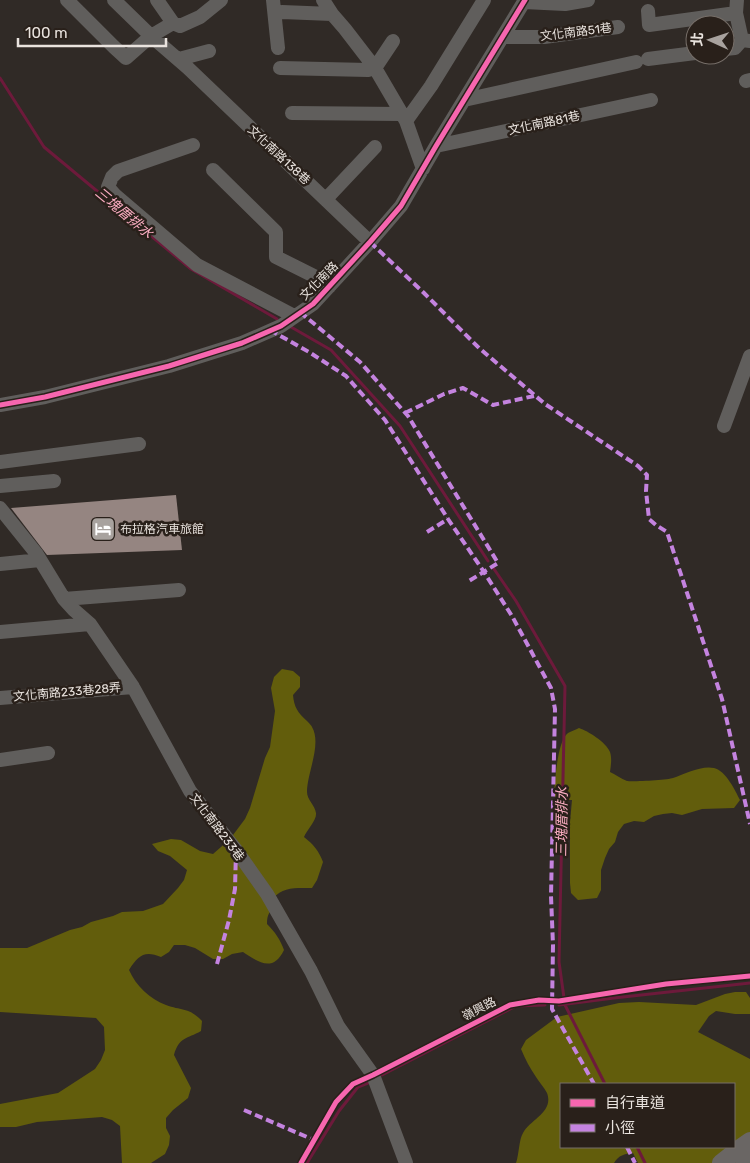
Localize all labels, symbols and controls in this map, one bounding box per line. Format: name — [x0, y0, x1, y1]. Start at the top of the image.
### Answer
scale bar — [18, 15, 165, 47]
north arrow — [685, 15, 735, 65]
street label: 文化南路51巷 — [539, 21, 613, 43]
text: 100 m — [25, 24, 67, 42]
text: 北 — [689, 32, 706, 47]
street label: 文化南路81巷 — [507, 109, 581, 137]
street label: 文化南路138巷 — [245, 123, 313, 187]
water label: 三塊厝排水 — [92, 184, 157, 243]
street label: 文化南路 — [297, 259, 341, 303]
hotel icon: 布拉格汽車旅館 — [90, 516, 116, 542]
place label: 布拉格汽車旅館 — [120, 522, 204, 536]
street label: 文化南路233巷28弄 — [13, 680, 121, 704]
water label: 三塊厝排水 — [553, 786, 571, 857]
street label: 文化南路233巷 — [187, 790, 247, 864]
street label: 嶺興路 — [460, 995, 498, 1023]
legend — [560, 1083, 735, 1148]
text: 自行車道 — [605, 1094, 665, 1112]
text: 小徑 — [605, 1119, 635, 1137]

